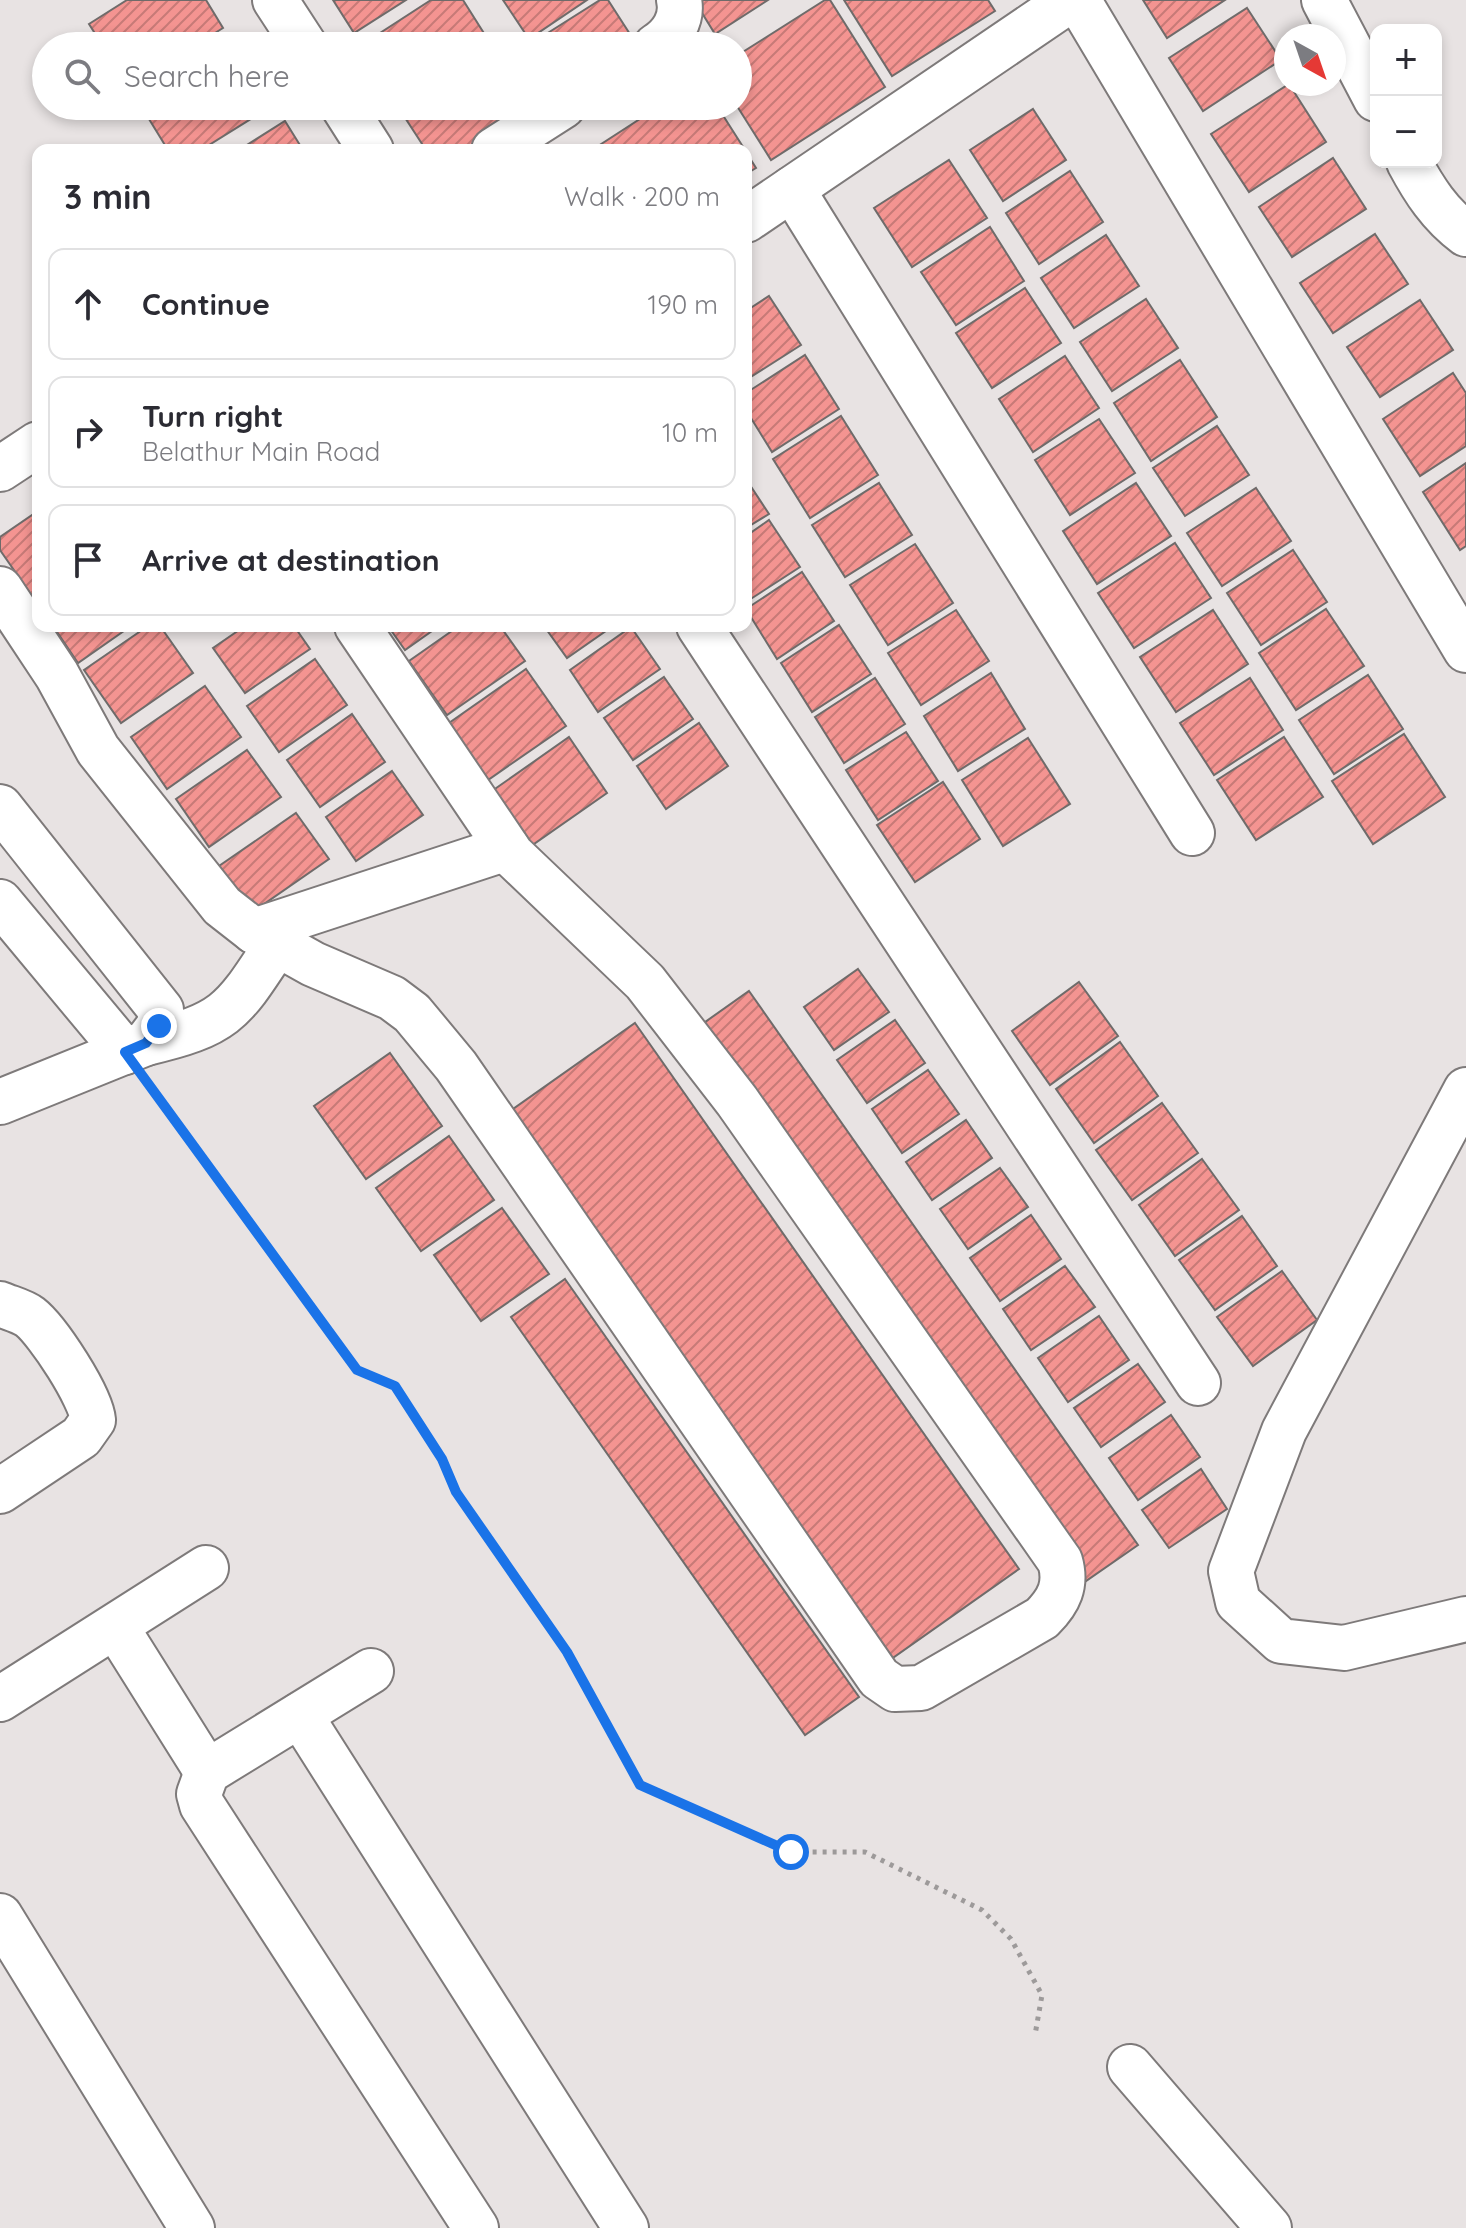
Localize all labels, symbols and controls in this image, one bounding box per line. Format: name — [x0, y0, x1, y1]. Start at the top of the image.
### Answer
north arrow — [1274, 24, 1346, 96]
map controls — [1370, 24, 1442, 168]
button: + — [1370, 24, 1442, 96]
search box — [32, 32, 752, 120]
icon: search — [60, 54, 104, 98]
text: Search here — [124, 57, 290, 95]
button: − — [1370, 96, 1442, 168]
text: 3 min — [64, 175, 151, 218]
text: Walk · 200 m — [564, 180, 720, 213]
icon: ahead — [66, 282, 110, 326]
text: Continue — [142, 285, 270, 323]
text: 190 m — [648, 288, 718, 321]
text: Turn right — [142, 397, 283, 435]
icon: right — [66, 410, 110, 454]
text: 10 m — [662, 416, 718, 449]
text: Belathur Main Road — [142, 435, 380, 468]
icon: arrive — [66, 538, 110, 582]
text: Arrive at destination — [142, 541, 440, 579]
route end — [141, 1008, 177, 1044]
route start — [773, 1834, 809, 1870]

